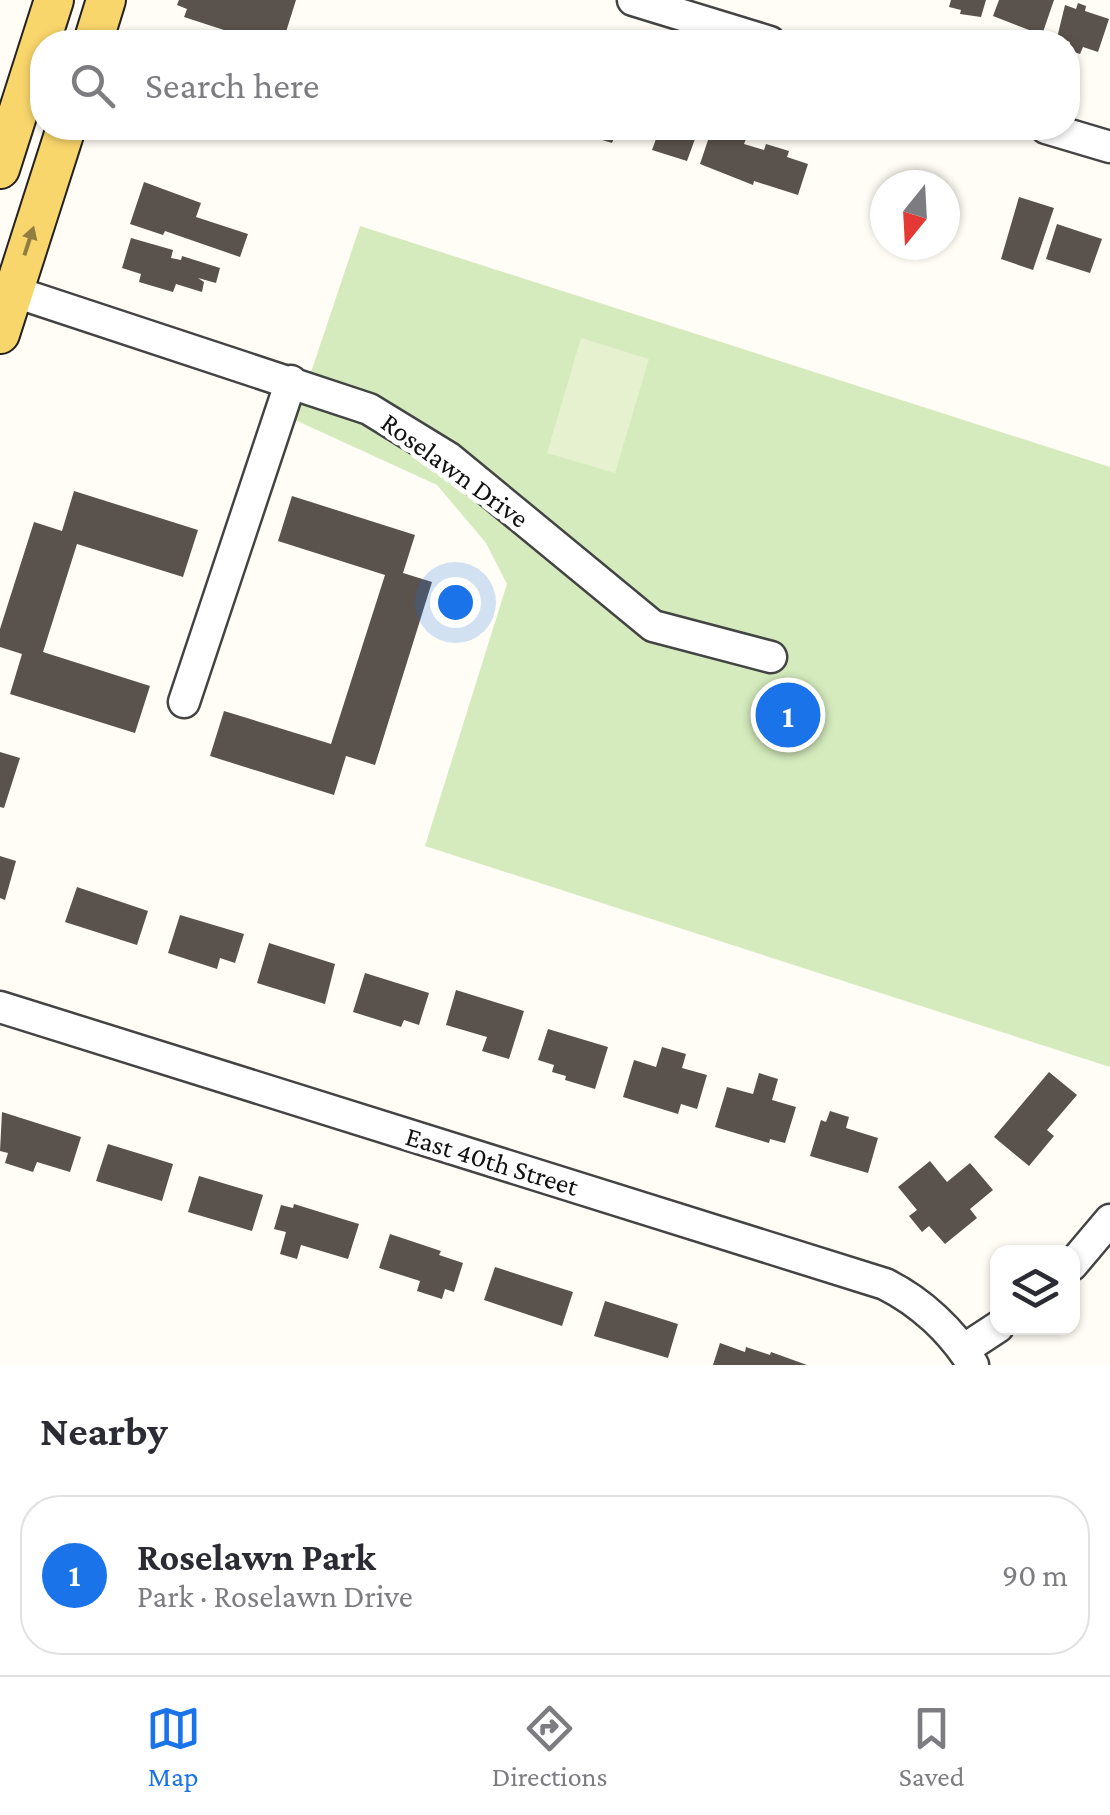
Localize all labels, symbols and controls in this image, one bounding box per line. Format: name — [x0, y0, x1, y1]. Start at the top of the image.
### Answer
search box — [30, 30, 1080, 140]
icon: search — [65, 58, 120, 113]
text: Search here — [145, 64, 319, 106]
north arrow — [870, 170, 960, 260]
one-way arrow — [23, 226, 38, 256]
street label: Roselawn Drive — [375, 406, 535, 534]
your location — [430, 577, 481, 628]
pin: 1 — [756, 678, 820, 752]
street label: East 40th Street — [402, 1120, 583, 1202]
map controls — [990, 1245, 1080, 1335]
button: layers — [990, 1245, 1080, 1335]
text: Nearby — [40, 1407, 168, 1454]
text: Roselawn Park — [137, 1536, 376, 1578]
text: 1 — [69, 1557, 80, 1593]
text: 90 m — [1002, 1557, 1068, 1593]
text: Park · Roselawn Drive — [137, 1578, 413, 1614]
tab: Map — [146, 1701, 201, 1792]
tab: Directions — [492, 1701, 608, 1792]
tab: Saved — [899, 1701, 964, 1792]

